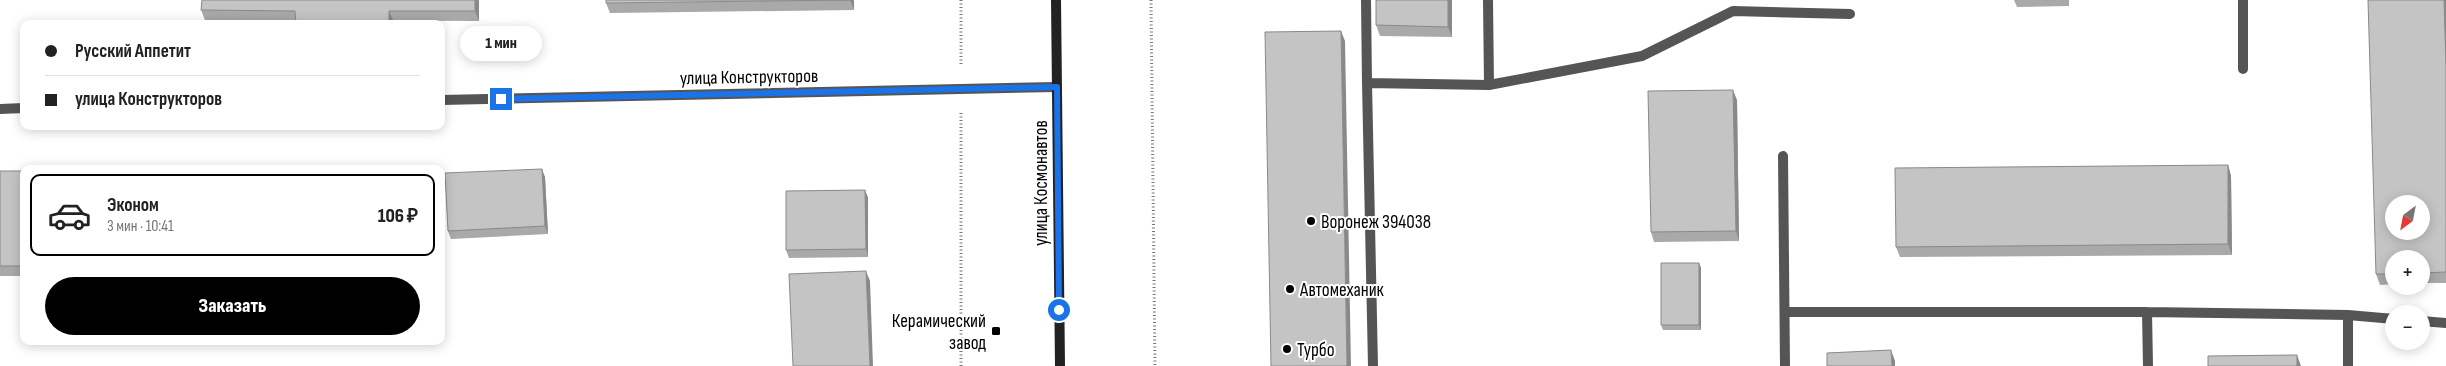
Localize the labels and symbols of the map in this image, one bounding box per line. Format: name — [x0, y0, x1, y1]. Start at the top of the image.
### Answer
callout: 1 мин — [460, 27, 542, 62]
street label: улица Конструкторов — [680, 65, 818, 90]
route end — [490, 88, 512, 110]
street label: улица Космонавтов — [1030, 120, 1053, 246]
north arrow — [2385, 195, 2430, 240]
place label: Воронеж 394038 — [1321, 211, 1431, 234]
marker: Воронеж 394038 — [1305, 215, 1317, 227]
place label: Автомеханик — [1299, 279, 1385, 302]
marker: Автомеханик — [1284, 283, 1296, 295]
route start — [1048, 299, 1070, 321]
place label: Керамический завод — [892, 310, 986, 355]
marker: Керамический завод — [990, 325, 1002, 337]
place label: Турбо — [1297, 339, 1335, 362]
marker: Турбо — [1281, 343, 1293, 355]

